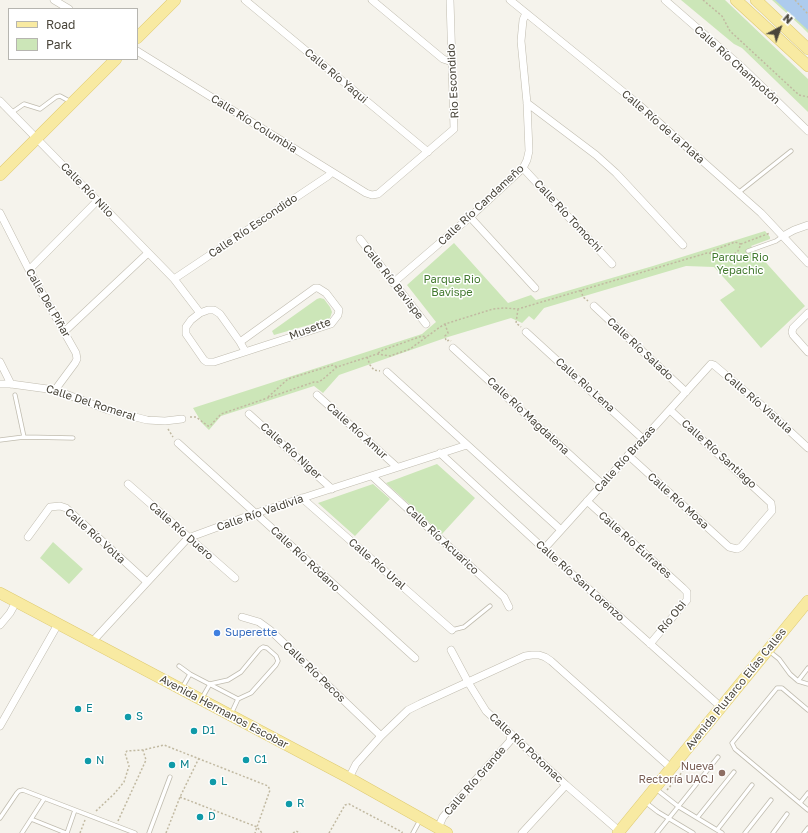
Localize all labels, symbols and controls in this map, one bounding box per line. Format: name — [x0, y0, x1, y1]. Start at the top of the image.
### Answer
legend — [8, 8, 138, 60]
north arrow — [760, 8, 800, 48]
text: N — [781, 11, 796, 26]
text: Road — [46, 17, 75, 32]
street label: Calle Río Champotón — [691, 23, 783, 107]
text: Park — [46, 37, 72, 52]
street label: Rio Escondido — [444, 43, 462, 119]
street label: Calle Río Yaqui — [302, 46, 370, 106]
street label: Calle Río de la Plata — [619, 87, 707, 167]
street label: Calle Río Columbia — [208, 92, 300, 156]
street label: Calle Río Nilo — [58, 160, 116, 220]
street label: Calle Río Candameño — [435, 162, 527, 248]
street label: Calle Río Tomochi — [531, 177, 605, 255]
street label: Calle Río Escondido — [206, 191, 300, 261]
street label: Calle Río Bavispe — [360, 242, 426, 322]
park label: Parque Rio Yepachic — [711, 251, 769, 277]
street label: Calle Del Piñar — [23, 266, 73, 340]
park label: Parque Rio Bavispe — [423, 273, 481, 299]
street label: Musette — [287, 315, 333, 343]
street label: Calle Río Salado — [604, 315, 676, 383]
street label: Calle Rio Lena — [553, 355, 617, 415]
street label: Calle Río Vistula — [721, 370, 795, 436]
street label: Calle Río Magdalena — [484, 374, 572, 458]
street label: Calle Del Romeral — [44, 382, 138, 424]
street label: Calle Río Amur — [324, 400, 390, 462]
street label: Calle Río Santiago — [679, 417, 759, 491]
street label: Calle Río Niger — [257, 420, 325, 482]
street label: Calle Río Brazas — [592, 423, 658, 495]
street label: Calle Río Mosa — [645, 470, 711, 532]
street label: Calle Río Valdivia — [215, 492, 305, 534]
street label: Calle Río Duero — [146, 499, 216, 563]
street label: Calle Río Acuarico — [403, 503, 481, 577]
street label: Calle Río Volta — [62, 505, 128, 567]
street label: Calle Río Éufrates — [596, 509, 674, 581]
street label: Calle Río Ródano — [268, 524, 342, 594]
street label: Calle Río Ural — [346, 536, 408, 592]
street label: Calle Río San Lorenzo — [533, 538, 627, 624]
street label: Río Obi — [655, 598, 689, 636]
street label: Avenida Plutarco Elías Calles — [683, 625, 789, 753]
place label: Superette — [225, 626, 277, 640]
marker: Superette — [212, 628, 222, 638]
street label: Calle Río Pecos — [280, 639, 348, 705]
street label: Avenida Hermanos Escobar — [157, 672, 291, 752]
place label: E — [86, 702, 93, 716]
marker: E — [73, 704, 83, 714]
place label: S — [136, 710, 143, 724]
street label: Calle Río Potomac — [486, 710, 566, 786]
marker: S — [123, 712, 133, 722]
place label: D1 — [202, 724, 215, 738]
marker: D1 — [189, 726, 199, 736]
street label: Calle Río Grande — [441, 744, 509, 818]
place label: C1 — [254, 753, 267, 767]
place label: N — [96, 754, 104, 768]
marker: C1 — [241, 755, 251, 765]
marker: N — [83, 756, 93, 766]
place label: M — [180, 758, 189, 772]
marker: M — [167, 760, 177, 770]
place label: Nueva Rectoría UACJ — [639, 760, 714, 786]
marker: Nueva Rectoría UACJ — [717, 768, 727, 778]
place label: L — [221, 775, 227, 789]
marker: L — [208, 777, 218, 787]
place label: R — [297, 797, 304, 811]
marker: R — [284, 799, 294, 809]
place label: D — [208, 810, 216, 824]
marker: D — [195, 812, 205, 822]

